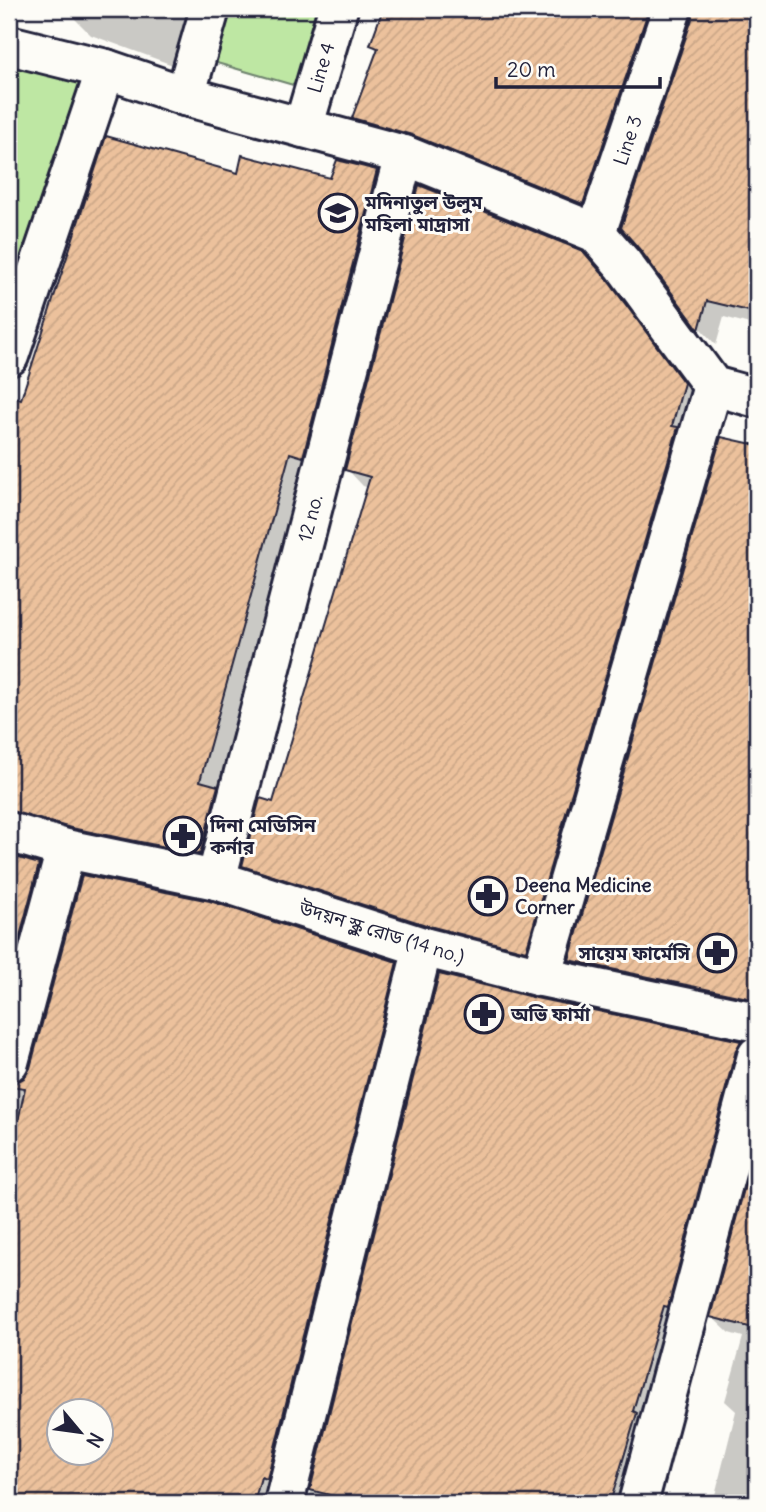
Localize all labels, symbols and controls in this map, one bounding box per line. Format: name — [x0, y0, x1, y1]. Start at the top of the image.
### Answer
street label: Line 4 — [302, 40, 340, 96]
scale bar — [496, 46, 661, 90]
text: 20 m — [507, 56, 556, 83]
street label: Line 3 — [608, 112, 647, 168]
place label: মদিনাতুল উলুম মহিলা মাদ্রাসা — [364, 190, 484, 236]
school or university icon: মদিনাতুল উলুম মহিলা মাদ্রাসা — [317, 192, 359, 234]
street label: 12 no. — [292, 492, 328, 544]
place label: দিনা মেডিসিন কর্নার — [209, 813, 317, 859]
pharmacy icon: দিনা মেডিসিন কর্নার — [162, 815, 204, 857]
place label: Deena Medicine Corner — [515, 873, 651, 919]
pharmacy icon: Deena Medicine Corner — [467, 875, 509, 917]
street label: উদয়ন স্কুল রোড (14 no.) — [295, 895, 468, 970]
pharmacy icon: সায়েম ফার্মেসি — [696, 932, 738, 974]
place label: সায়েম ফার্মেসি — [578, 941, 691, 965]
pharmacy icon: অভি ফার্মা — [463, 993, 505, 1035]
place label: অভি ফার্মা — [510, 1002, 591, 1026]
north arrow — [46, 1396, 116, 1466]
text: N — [81, 1429, 109, 1452]

